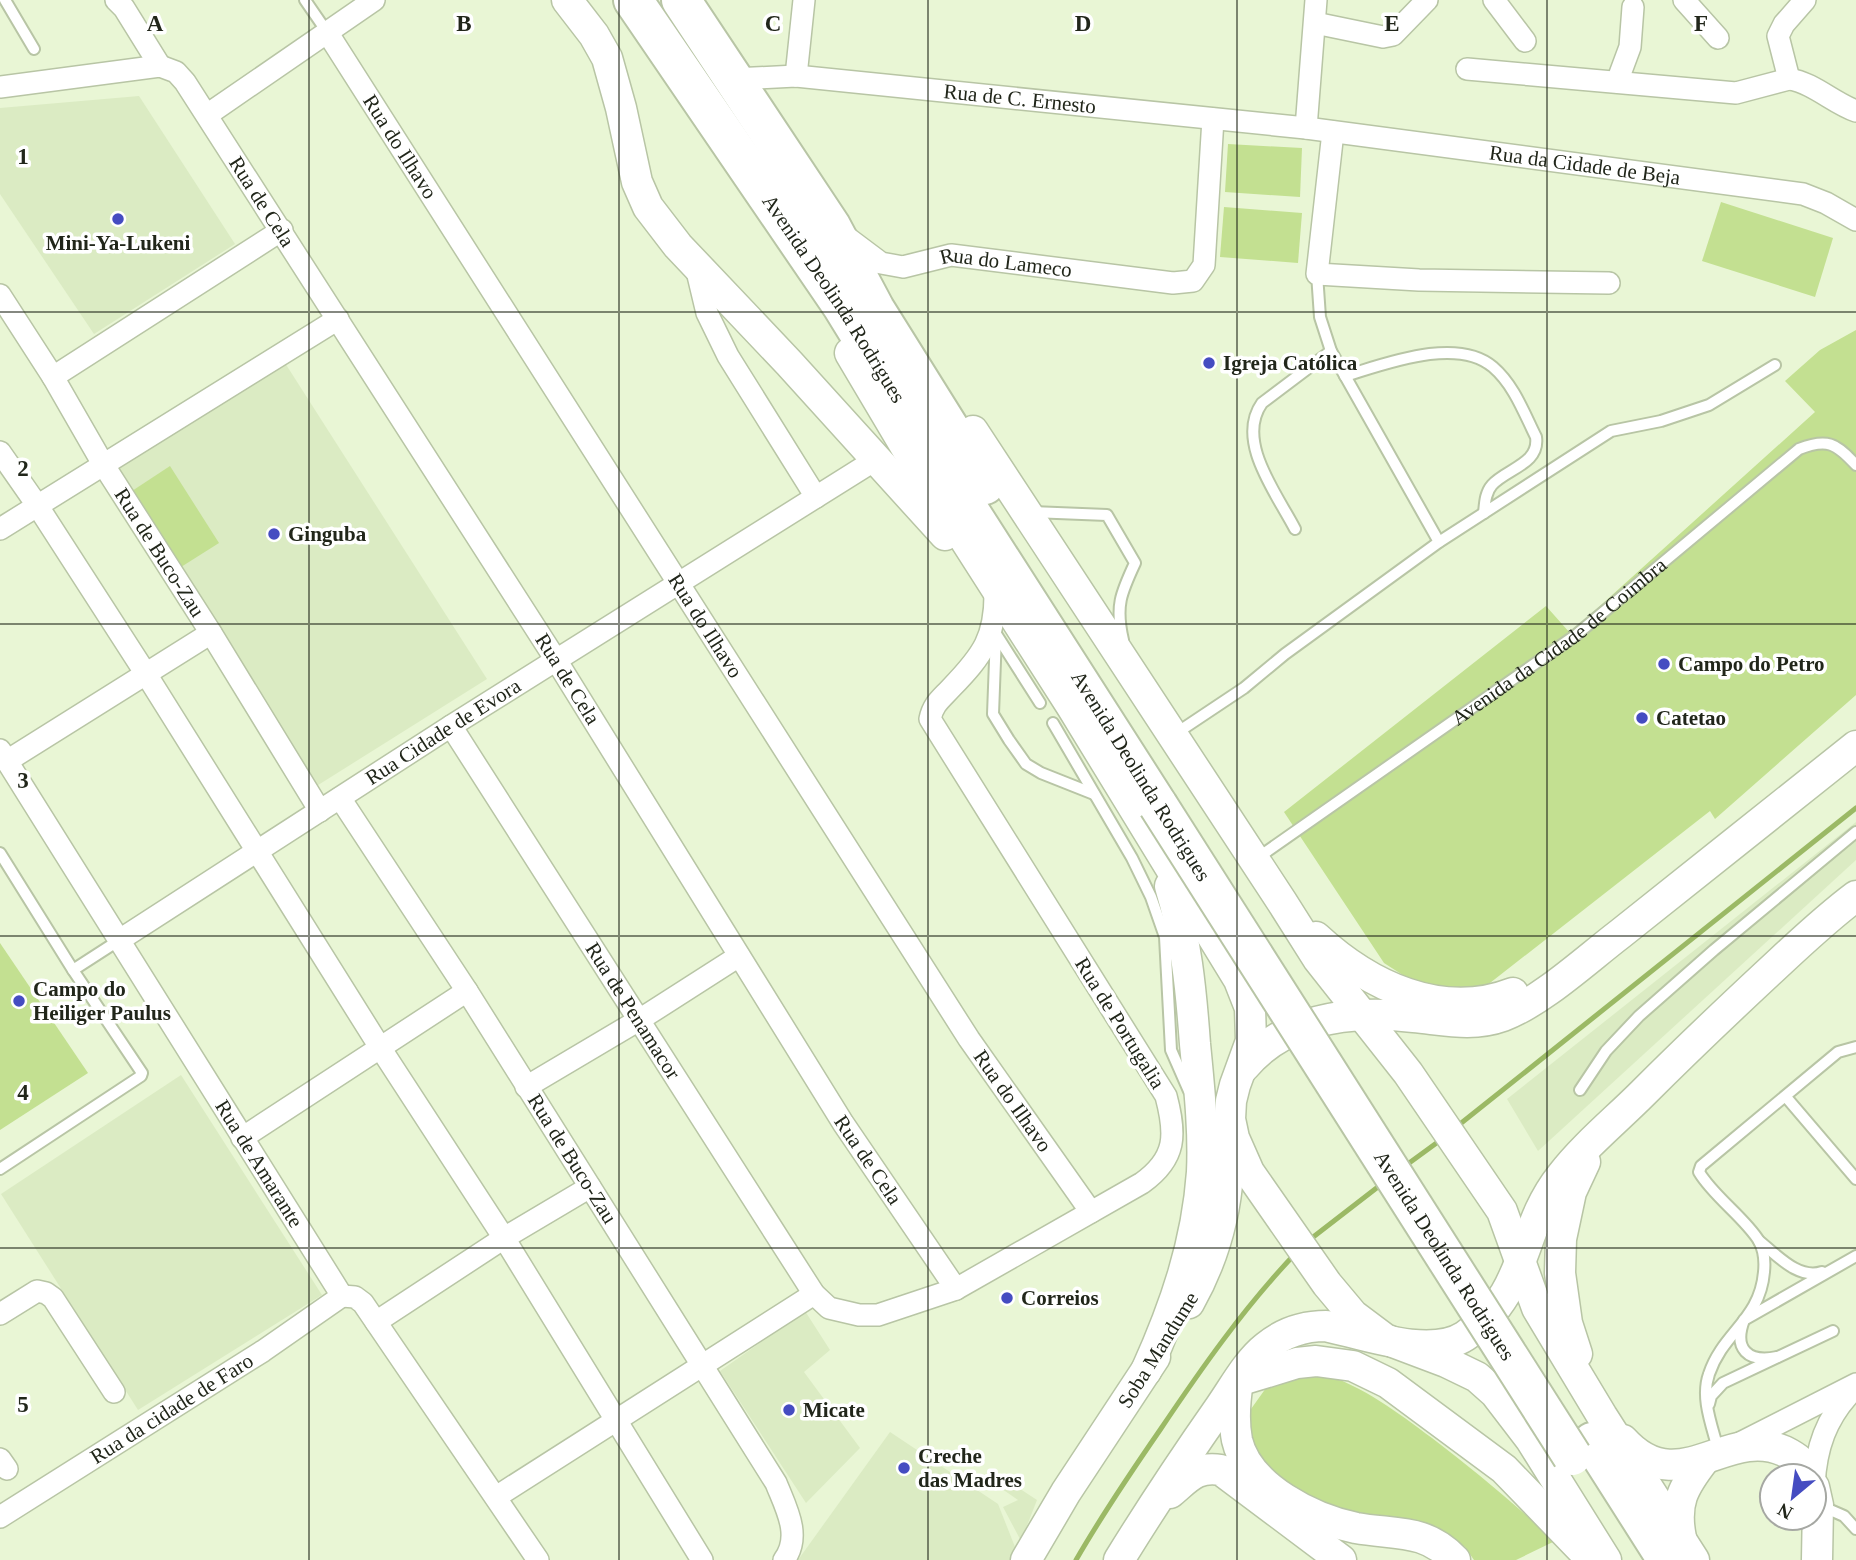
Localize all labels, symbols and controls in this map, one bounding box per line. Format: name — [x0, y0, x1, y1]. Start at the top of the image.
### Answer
text: A — [147, 11, 164, 36]
text: B — [456, 11, 472, 36]
text: C — [765, 11, 781, 36]
text: D — [1075, 11, 1091, 36]
text: E — [1384, 11, 1400, 36]
text: F — [1694, 11, 1708, 36]
street label: Rua de C. Ernesto — [943, 79, 1097, 119]
street label: Rua do Ilhavo — [358, 90, 442, 203]
street label: Rua da Cidade de Beja — [1488, 140, 1683, 190]
text: 1 — [17, 144, 29, 169]
street label: Rua de Cela — [224, 152, 300, 252]
street label: Avenida Deolinda Rodrigues — [757, 190, 910, 407]
marker: Mini-Ya-Lukeni — [110, 211, 126, 227]
place label: Mini-Ya-Lukeni — [46, 231, 191, 255]
street label: Rua do Lameco — [937, 243, 1073, 282]
place label: Igreja Católica — [1223, 351, 1358, 375]
marker: Igreja Católica — [1201, 355, 1217, 371]
text: 2 — [17, 456, 29, 481]
street label: Rua de Buco-Zau — [110, 484, 210, 622]
place label: Ginguba — [288, 522, 367, 546]
marker: Ginguba — [266, 526, 282, 542]
street label: Avenida da Cidade de Coimbra — [1447, 552, 1672, 730]
street label: Rua do Ilhavo — [663, 569, 748, 682]
street label: Rua de Cela — [530, 629, 605, 729]
place label: Campo do Petro — [1678, 652, 1825, 676]
marker: Campo do Petro — [1656, 656, 1672, 672]
street label: Avenida Deolinda Rodrigues — [1066, 666, 1216, 886]
street label: Rua Cidade de Evora — [361, 673, 526, 790]
place label: Catetao — [1656, 706, 1726, 730]
marker: Catetao — [1634, 710, 1650, 726]
text: 3 — [17, 768, 29, 793]
street label: Rua de Penamacor — [580, 938, 686, 1084]
street label: Rua de Portugalia — [1070, 953, 1170, 1094]
place label: Campo do Heiliger Paulus — [33, 977, 171, 1025]
marker: Campo do Heiliger Paulus — [11, 993, 27, 1009]
street label: Rua do Ilhavo — [969, 1045, 1057, 1156]
text: 4 — [17, 1080, 29, 1105]
street label: Rua de Buco-Zau — [523, 1090, 622, 1228]
street label: Rua de Amarante — [210, 1095, 308, 1232]
street label: Rua de Cela — [829, 1111, 907, 1210]
street label: Avenida Deolinda Rodrigues — [1369, 1146, 1520, 1365]
place label: Correios — [1021, 1286, 1099, 1310]
street label: Soba Mandume — [1113, 1287, 1203, 1413]
marker: Correios — [999, 1290, 1015, 1306]
street label: Rua da cidade de Faro — [86, 1348, 257, 1469]
text: 5 — [17, 1392, 29, 1417]
place label: Micate — [803, 1398, 865, 1422]
marker: Micate — [781, 1402, 797, 1418]
place label: Creche das Madres — [918, 1444, 1022, 1492]
marker: Creche das Madres — [896, 1460, 912, 1476]
north arrow — [1758, 1462, 1828, 1532]
text: N — [1774, 1499, 1796, 1524]

